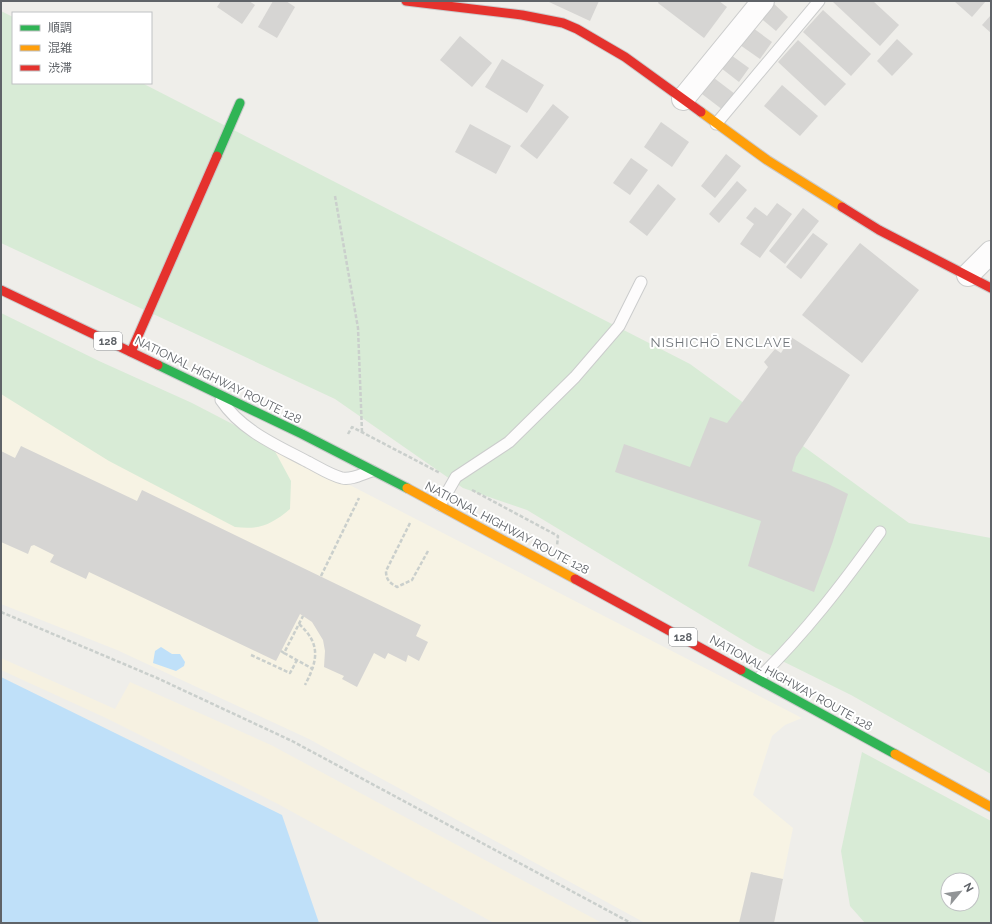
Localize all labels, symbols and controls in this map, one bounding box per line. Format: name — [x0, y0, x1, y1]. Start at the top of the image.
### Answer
legend — [12, 12, 152, 84]
text: 順調 — [48, 21, 72, 35]
text: 混雑 — [48, 41, 72, 55]
text: 渋滞 — [48, 61, 72, 75]
road number: 128 — [94, 332, 122, 350]
street label: NATIONAL HIGHWAY ROUTE 128 — [132, 333, 304, 427]
district label: NISHICHŌ ENCLAVE — [651, 335, 791, 350]
street label: NATIONAL HIGHWAY ROUTE 128 — [423, 479, 591, 577]
road number: 128 — [669, 628, 697, 646]
street label: NATIONAL HIGHWAY ROUTE 128 — [707, 632, 875, 734]
north arrow — [940, 872, 980, 912]
text: N — [961, 881, 976, 894]

